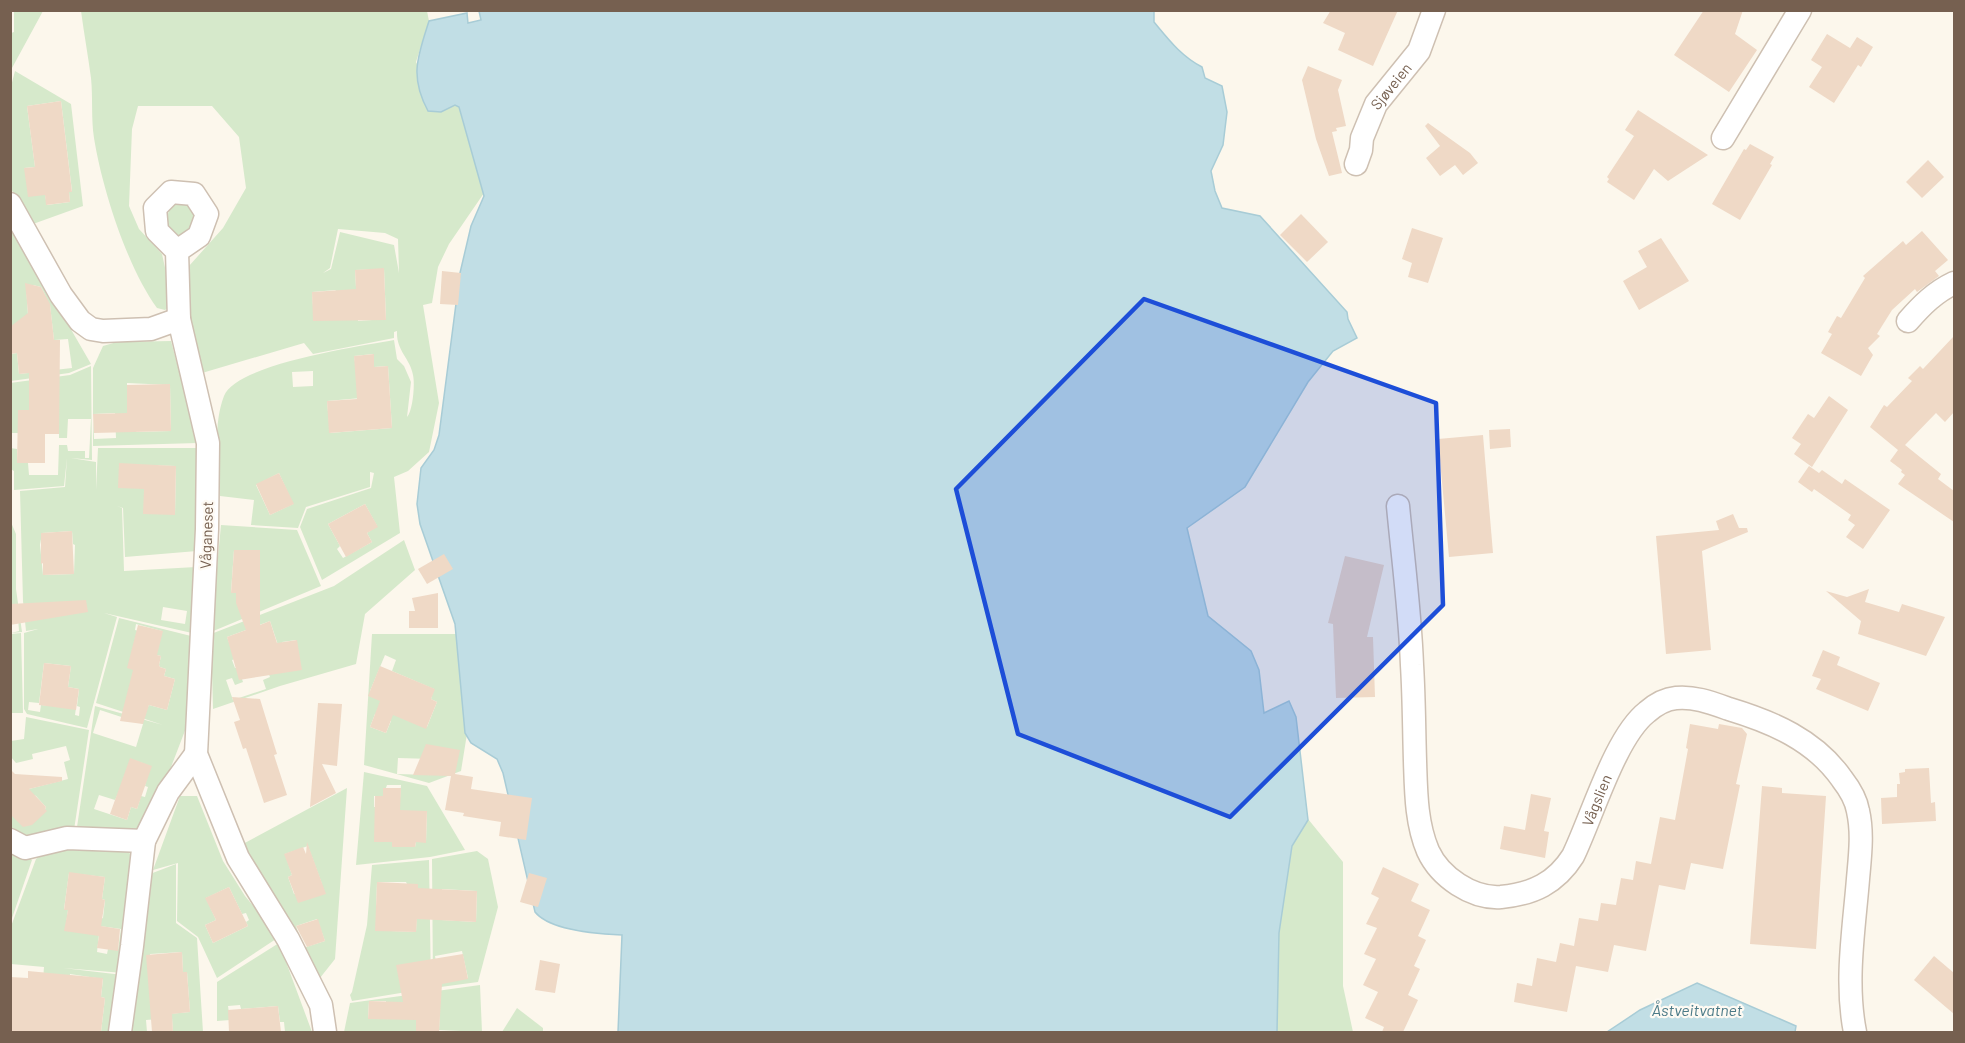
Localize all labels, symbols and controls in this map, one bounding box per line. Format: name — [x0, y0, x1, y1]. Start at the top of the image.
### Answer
street label: Sjøveien — [1366, 59, 1415, 113]
street label: Våganeset — [196, 501, 216, 569]
street label: Vågslien — [1578, 771, 1615, 829]
water label: Åstveitvatnet — [1652, 1000, 1743, 1019]

